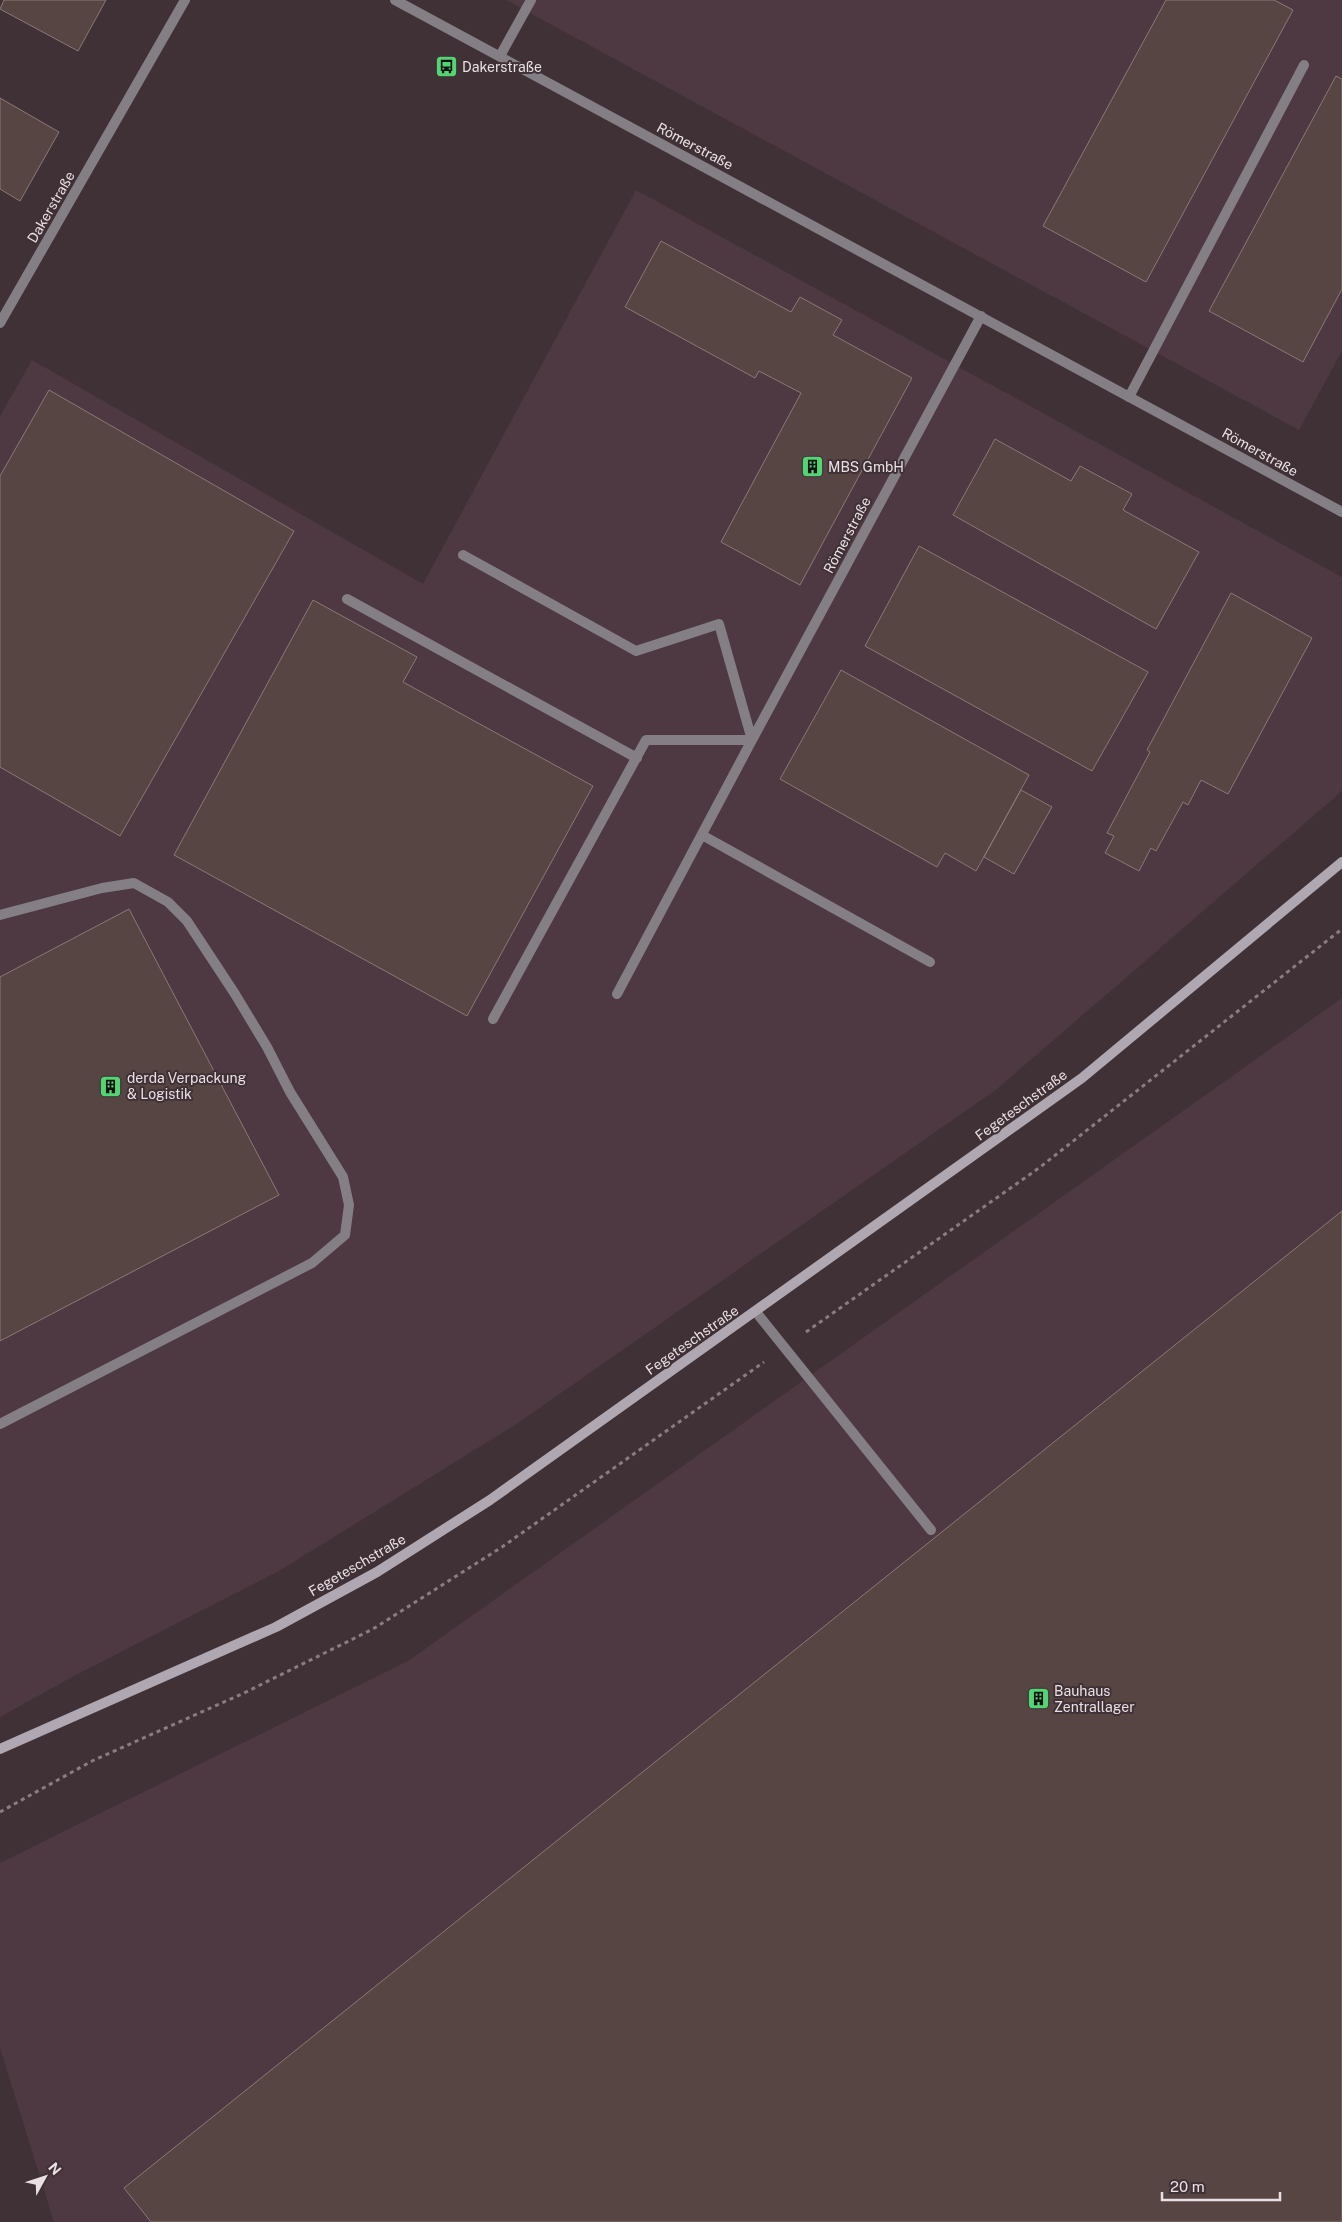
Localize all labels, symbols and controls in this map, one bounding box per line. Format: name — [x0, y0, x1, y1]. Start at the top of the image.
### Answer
bus stop icon: Dakerstraße — [434, 55, 458, 79]
place label: Dakerstraße — [462, 59, 542, 75]
street label: Römerstraße — [654, 119, 736, 173]
street label: Dakerstraße — [24, 168, 78, 246]
street label: Römerstraße — [1219, 425, 1301, 479]
building icon: MBS GmbH — [800, 455, 824, 479]
place label: MBS GmbH — [828, 459, 904, 475]
street label: Römerstraße — [820, 494, 874, 576]
street label: Fegeteschstraße — [972, 1066, 1070, 1144]
place label: derda Verpackung & Logistik — [127, 1070, 246, 1102]
building icon: derda Verpackung & Logistik — [99, 1074, 123, 1098]
street label: Fegeteschstraße — [643, 1302, 741, 1378]
street label: Fegeteschstraße — [306, 1531, 408, 1599]
place label: Bauhaus Zentrallager — [1054, 1683, 1135, 1715]
building icon: Bauhaus Zentrallager — [1026, 1687, 1050, 1711]
north arrow — [20, 2152, 70, 2202]
text: N — [45, 2159, 65, 2178]
scale bar — [1162, 2170, 1280, 2202]
text: 20 m — [1170, 2178, 1205, 2195]

